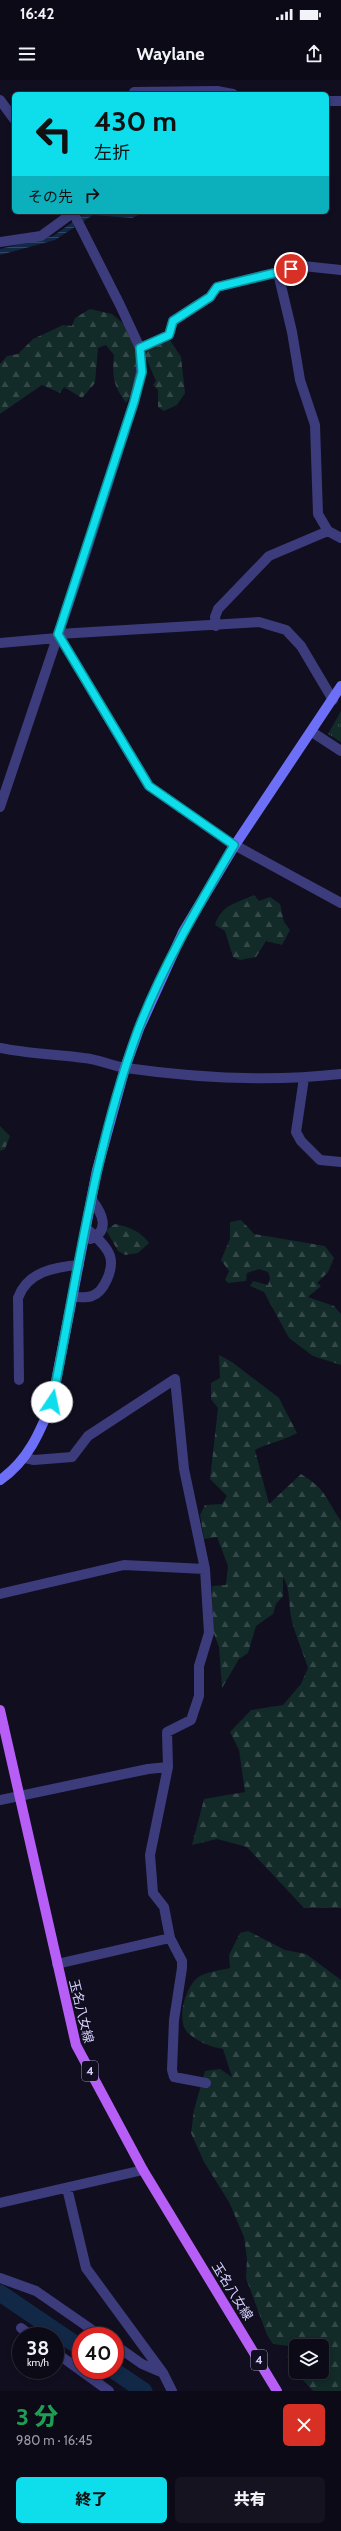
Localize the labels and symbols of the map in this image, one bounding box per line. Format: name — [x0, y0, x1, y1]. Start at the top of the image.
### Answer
pin — [274, 252, 308, 286]
position arrow — [31, 1381, 73, 1423]
street label: 玉名八女線 — [66, 1978, 98, 2044]
road number: 4 — [82, 2061, 98, 2081]
street label: 玉名八女線 — [209, 2259, 257, 2323]
speed limit sign: 40 — [72, 2327, 124, 2379]
road number: 4 — [251, 2350, 267, 2370]

